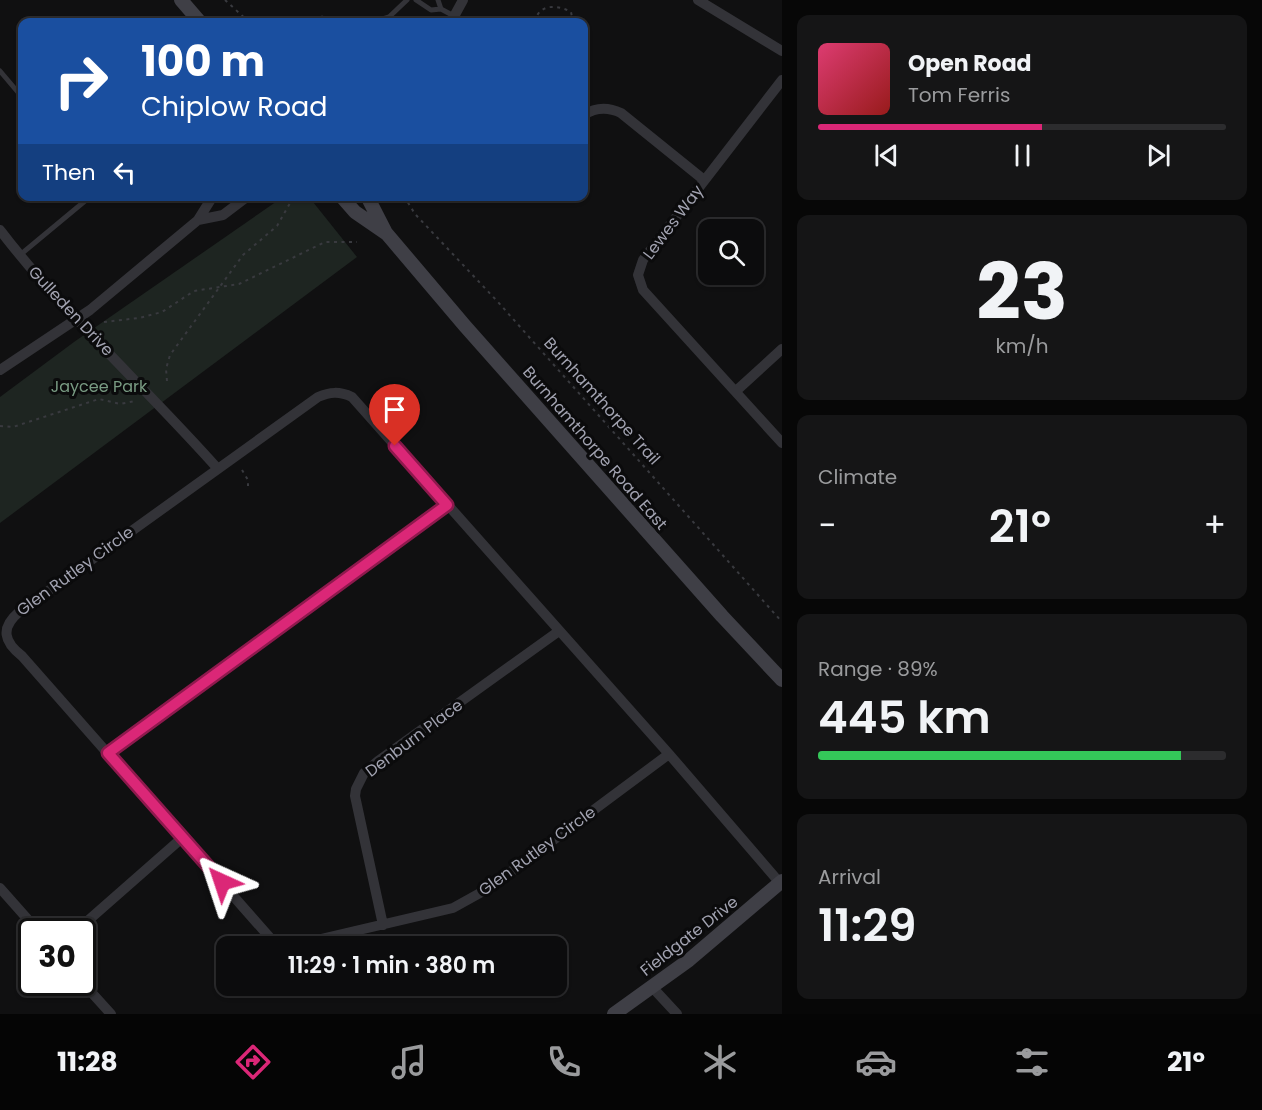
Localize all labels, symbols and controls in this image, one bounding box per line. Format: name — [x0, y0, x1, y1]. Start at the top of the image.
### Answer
text: 100 m — [141, 32, 265, 91]
icon: right — [42, 42, 120, 120]
text: Open Road — [908, 48, 1032, 79]
text: Tom Ferris — [908, 81, 1010, 109]
text: Chiplow Road — [141, 88, 328, 125]
icon: previous — [870, 139, 903, 172]
icon: pause — [1006, 139, 1039, 172]
icon: next — [1142, 139, 1175, 172]
icon: left — [108, 156, 141, 189]
text: Then — [42, 157, 96, 188]
street label: Lewes Way — [637, 180, 709, 264]
map controls — [698, 219, 764, 285]
button: search — [698, 219, 764, 285]
text: 23 — [976, 237, 1068, 346]
street label: Gulleden Drive — [23, 261, 119, 361]
street label: Burnhamthorpe Trail — [538, 332, 666, 470]
text: km/h — [995, 332, 1049, 360]
street label: Burnhamthorpe Road East — [517, 361, 673, 535]
park label: Jaycee Park — [51, 375, 148, 398]
pin — [369, 384, 420, 446]
icon: arrive — [378, 393, 411, 426]
text: Climate — [818, 463, 897, 491]
text: 21° — [989, 495, 1051, 558]
text: − — [818, 502, 836, 549]
text: + — [1203, 502, 1226, 549]
street label: Glen Rutley Circle — [12, 521, 138, 621]
text: Range · 89% — [818, 655, 938, 683]
text: 445 km — [818, 686, 991, 749]
street label: Denburn Place — [360, 694, 468, 782]
street label: Glen Rutley Circle — [474, 801, 600, 901]
position arrow — [190, 850, 254, 914]
text: Arrival — [818, 863, 881, 891]
street label: Fieldgate Drive — [635, 890, 743, 982]
text: 11:29 — [818, 894, 916, 957]
speed limit sign: 30 — [18, 918, 96, 996]
text: 11:29 · 1 min · 380 m — [288, 950, 495, 981]
icon: directions — [232, 1041, 274, 1083]
icon: music — [388, 1041, 430, 1083]
icon: phone — [543, 1041, 585, 1083]
icon: climate — [699, 1041, 741, 1083]
icon: car — [855, 1041, 897, 1083]
icon: filters — [1011, 1041, 1053, 1083]
text: 11:28 — [57, 1043, 118, 1080]
text: 21° — [1167, 1043, 1205, 1080]

